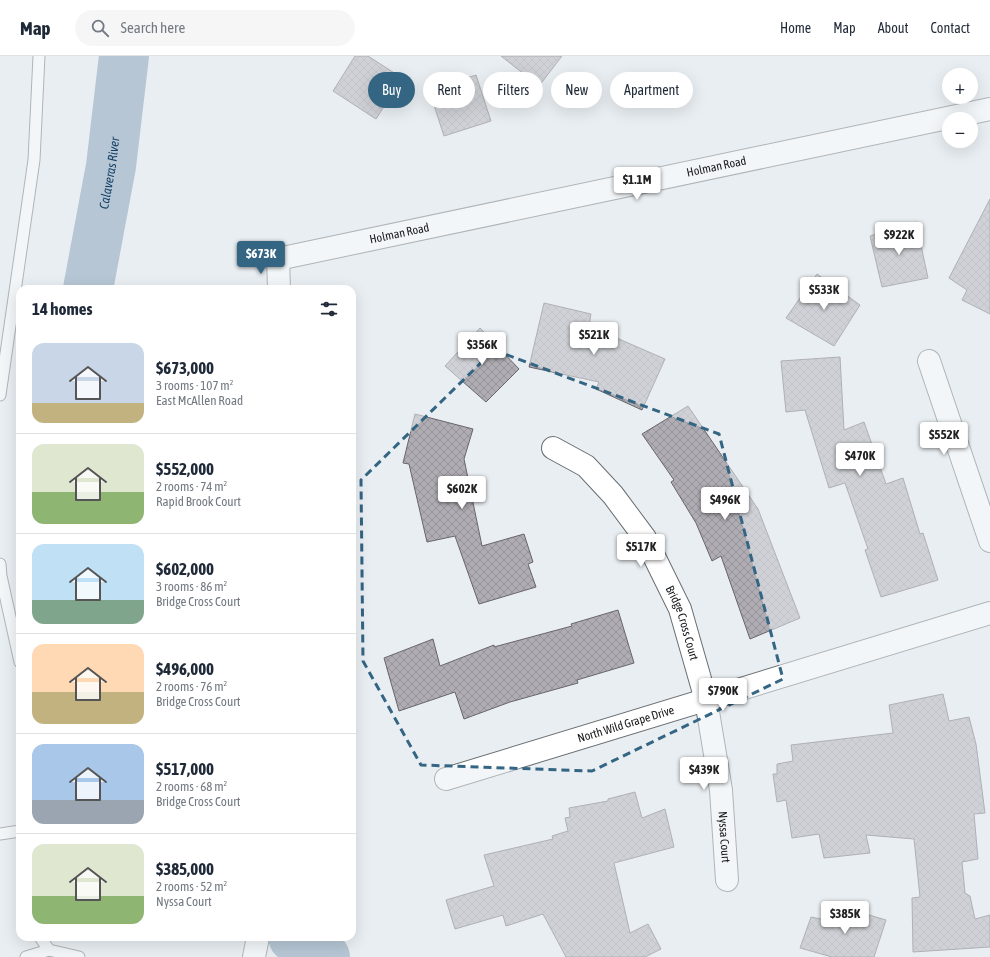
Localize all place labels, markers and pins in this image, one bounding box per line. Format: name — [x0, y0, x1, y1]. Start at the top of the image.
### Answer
pin: $1.1M — [609, 167, 665, 201]
pin: $922K — [871, 222, 927, 256]
pin: $673K — [233, 241, 289, 275]
pin: $533K — [796, 277, 852, 311]
pin: $521K — [566, 322, 622, 356]
pin: $356K — [454, 332, 510, 366]
pin: $552K — [916, 422, 972, 456]
pin: $470K — [832, 443, 888, 477]
pin: $602K — [434, 476, 490, 510]
pin: $496K — [697, 487, 753, 521]
pin: $517K — [613, 534, 669, 568]
pin: $790K — [695, 678, 751, 712]
pin: $439K — [676, 757, 732, 791]
pin: $385K — [817, 901, 873, 935]

